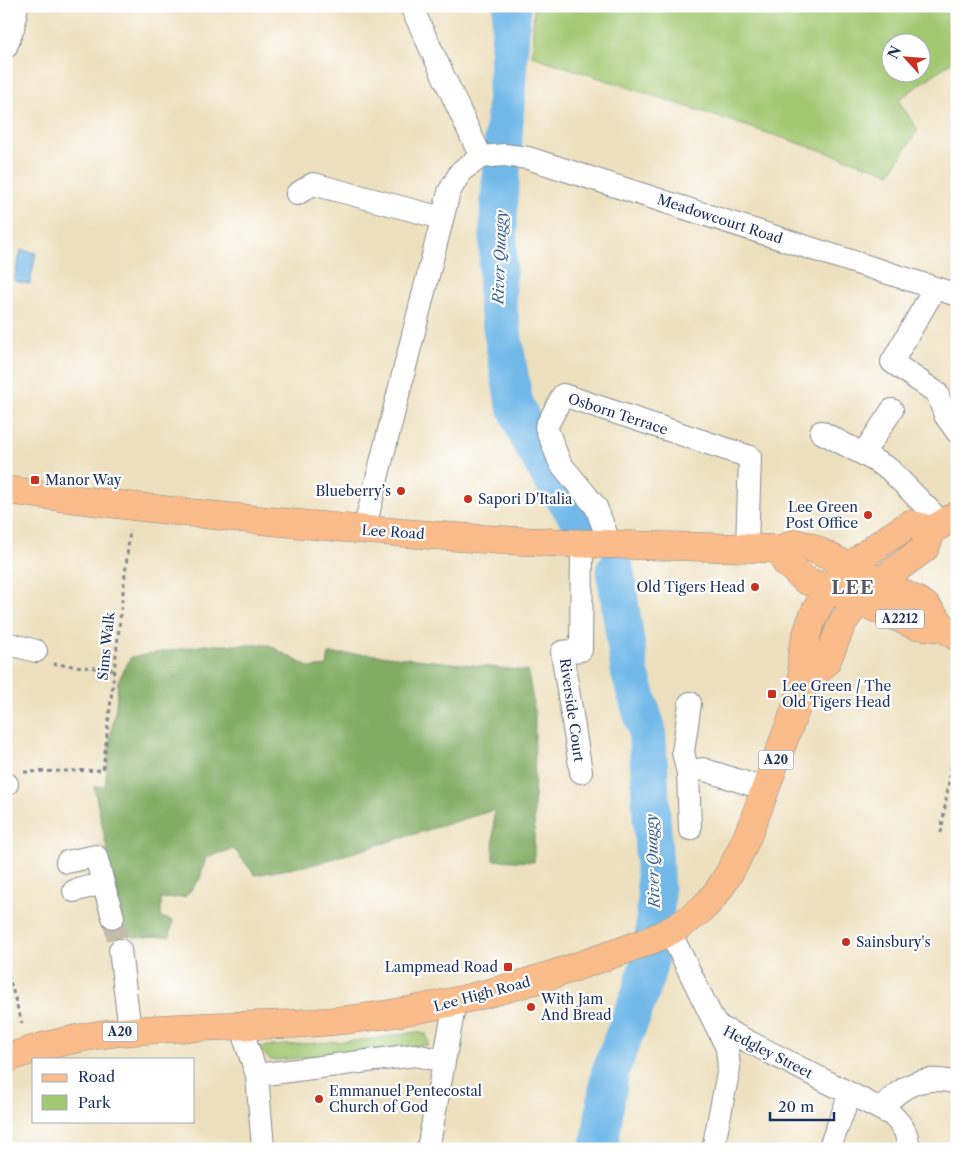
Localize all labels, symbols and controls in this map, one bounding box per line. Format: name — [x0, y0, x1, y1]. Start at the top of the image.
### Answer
north arrow — [880, 32, 930, 82]
text: N — [884, 43, 905, 62]
street label: Meadowcourt Road — [655, 190, 785, 248]
water label: River Quaggy — [488, 209, 511, 305]
street label: Osborn Terrace — [566, 389, 670, 439]
place label: Manor Way — [45, 471, 122, 489]
marker: Manor Way — [29, 474, 41, 486]
place label: Blueberry’s — [316, 482, 391, 500]
marker: Blueberry’s — [395, 485, 407, 497]
place label: Sapori D'Italia — [478, 490, 573, 508]
marker: Sapori D'Italia — [462, 493, 474, 505]
place label: Lee Green Post Office — [786, 498, 858, 532]
marker: Lee Green Post Office — [862, 509, 874, 521]
street label: Lee Road — [361, 521, 426, 543]
district label: LEE — [831, 576, 875, 599]
place label: Old Tigers Head — [637, 578, 745, 596]
marker: Old Tigers Head — [749, 581, 761, 593]
street label: Sims Walk — [93, 610, 119, 681]
road number: A2212 — [876, 610, 924, 628]
street label: Riverside Court — [556, 657, 588, 763]
place label: Lee Green / The Old Tigers Head — [782, 677, 891, 711]
marker: Lee Green / The Old Tigers Head — [766, 688, 778, 700]
road number: A20 — [758, 750, 794, 770]
water label: River Quaggy — [641, 813, 664, 909]
place label: Sainsbury's — [856, 933, 931, 951]
marker: Sainsbury's — [840, 936, 852, 948]
place label: Lampmead Road — [385, 958, 498, 976]
marker: Lampmead Road — [502, 961, 514, 973]
street label: Lee High Road — [432, 972, 533, 1016]
place label: With Jam And Bread — [540, 990, 612, 1024]
marker: With Jam And Bread — [525, 1001, 537, 1013]
road number: A20 — [102, 1022, 138, 1042]
street label: Hedgley Street — [720, 1022, 816, 1082]
legend — [32, 1058, 195, 1122]
text: Road — [78, 1067, 115, 1086]
place label: Emmanuel Pentecostal Church of God — [329, 1082, 482, 1116]
scale bar — [770, 1090, 834, 1122]
text: Park — [78, 1093, 112, 1112]
marker: Emmanuel Pentecostal Church of God — [313, 1093, 325, 1105]
text: 20 m — [778, 1097, 814, 1116]

